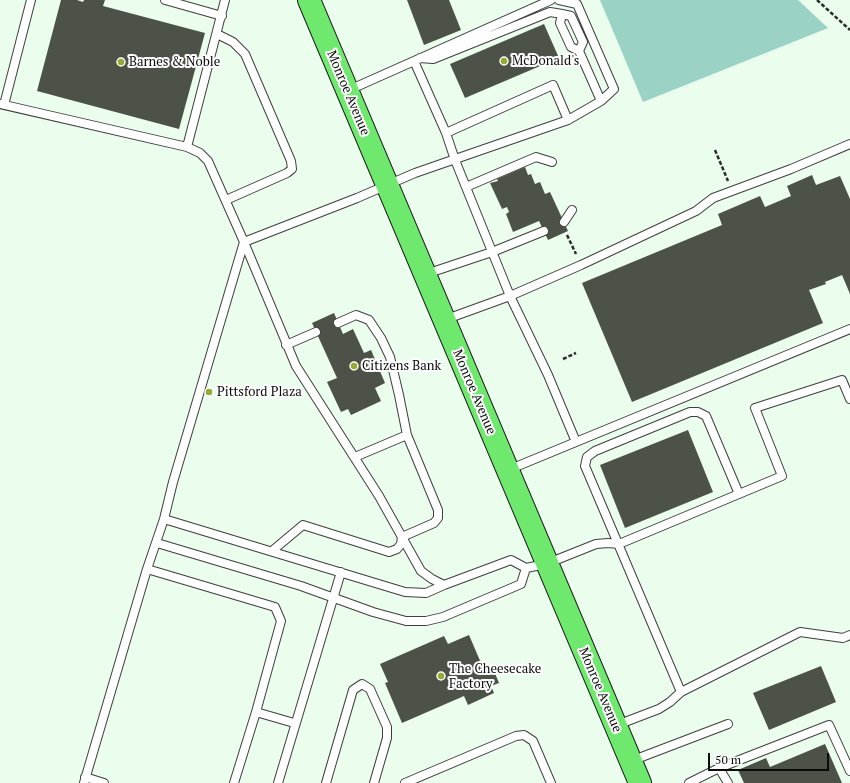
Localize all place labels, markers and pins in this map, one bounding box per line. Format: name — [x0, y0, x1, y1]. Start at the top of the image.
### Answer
place label: McDonald's — [512, 53, 579, 69]
place label: Barnes & Noble — [129, 54, 220, 70]
marker: McDonald's — [499, 56, 509, 66]
marker: Barnes & Noble — [116, 57, 126, 67]
place label: Citizens Bank — [362, 358, 441, 374]
marker: Citizens Bank — [349, 361, 359, 371]
place label: Pittsford Plaza — [217, 384, 302, 400]
marker: Pittsford Plaza — [204, 387, 214, 397]
place label: The Cheesecake Factory — [449, 661, 541, 692]
marker: The Cheesecake Factory — [436, 671, 446, 681]

